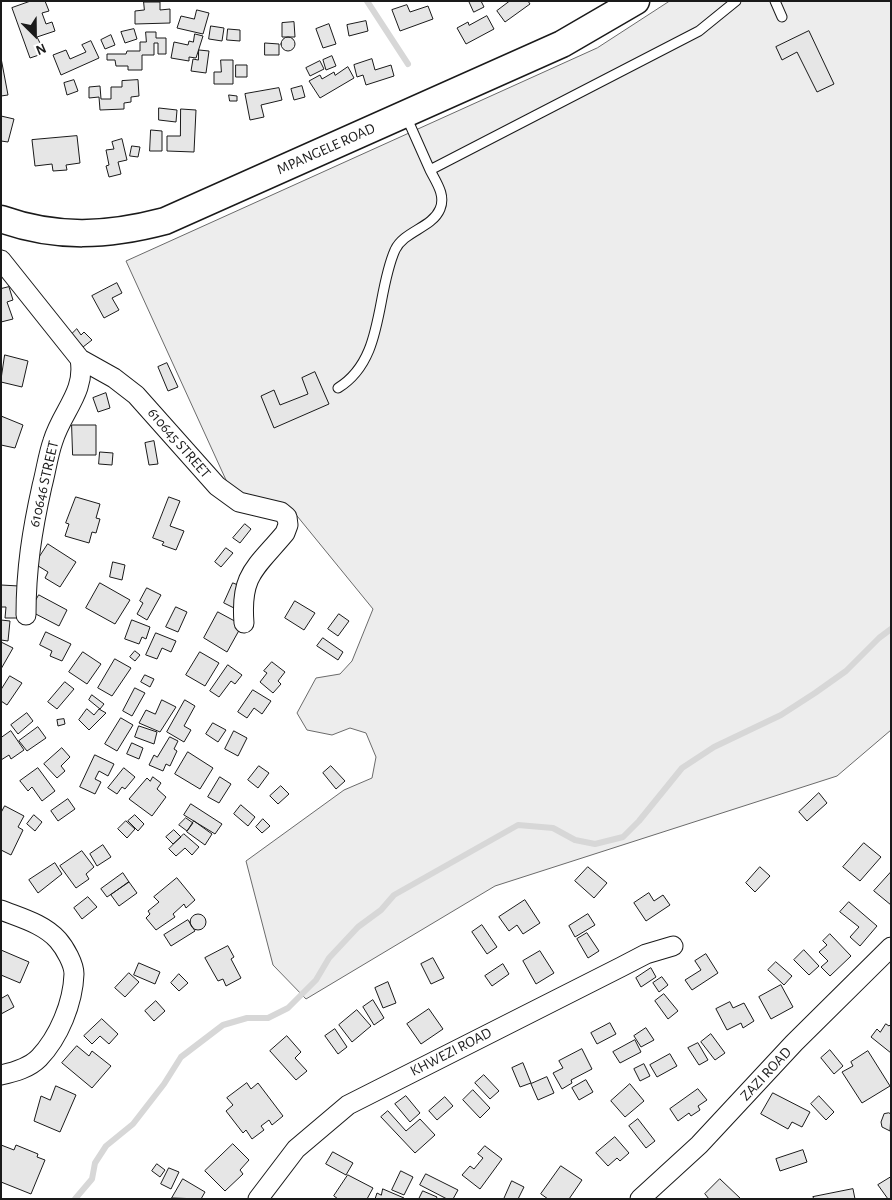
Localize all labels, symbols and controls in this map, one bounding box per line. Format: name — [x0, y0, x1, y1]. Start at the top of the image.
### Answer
north arrow — [10, 10, 60, 60]
text: N — [34, 40, 48, 57]
street label: MPANGELE ROAD — [274, 119, 378, 179]
street label: 610645 STREET — [144, 404, 214, 482]
street label: 610646 STREET — [25, 439, 63, 529]
street label: KHWEZI ROAD — [407, 1024, 495, 1080]
street label: ZAZI ROAD — [737, 1043, 795, 1105]

